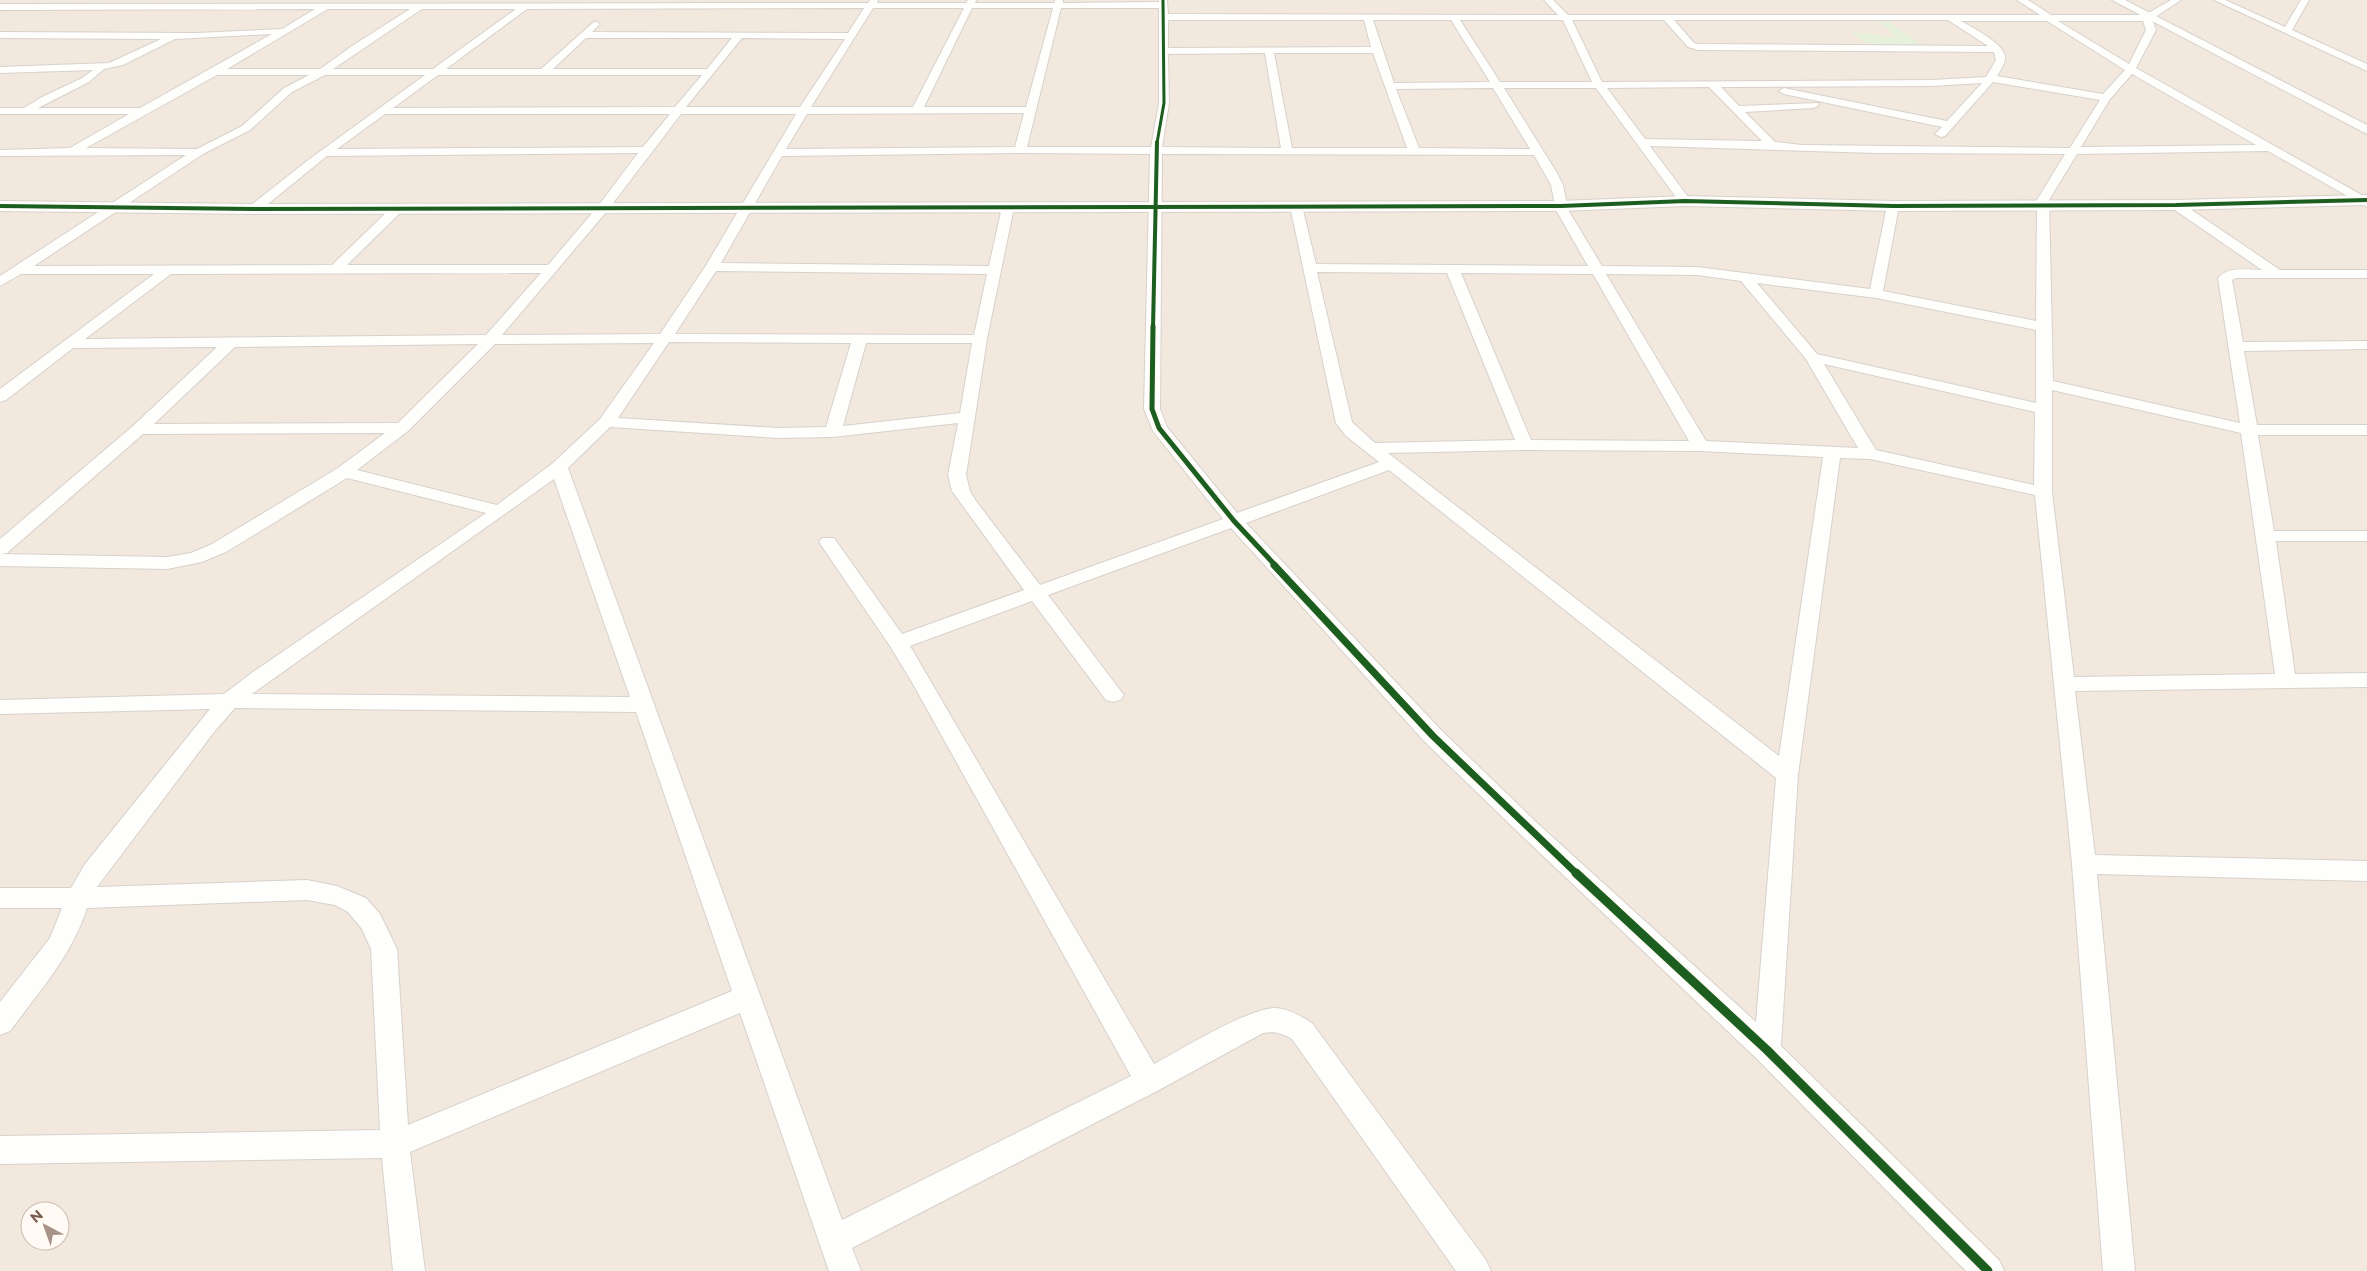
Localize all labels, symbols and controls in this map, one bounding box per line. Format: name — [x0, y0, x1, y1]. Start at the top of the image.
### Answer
north arrow — [20, 1201, 70, 1251]
text: N — [26, 1206, 47, 1227]

